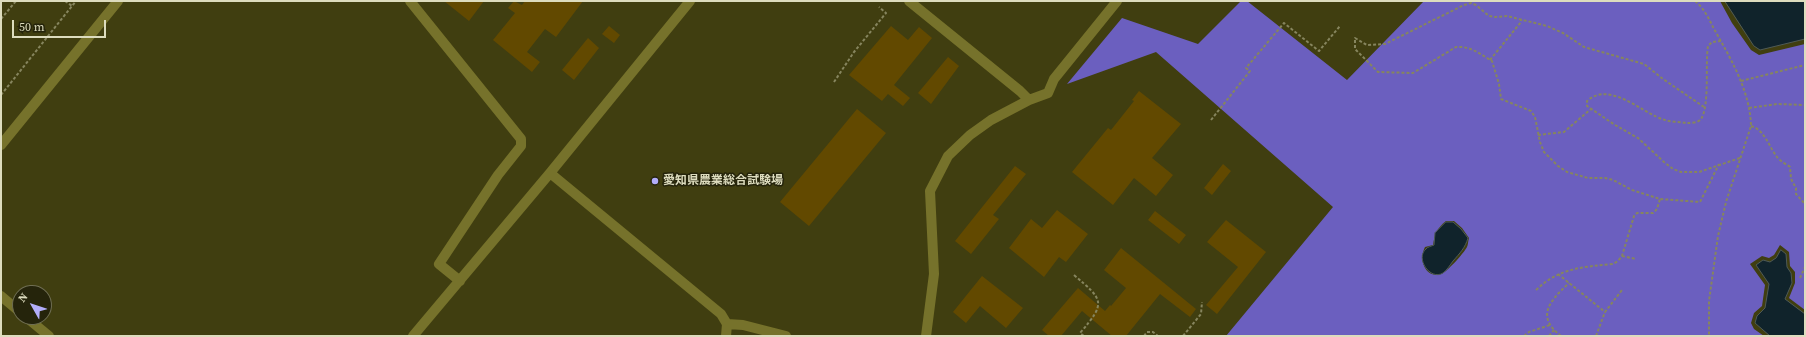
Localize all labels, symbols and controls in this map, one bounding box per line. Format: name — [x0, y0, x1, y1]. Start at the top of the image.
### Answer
scale bar — [14, 12, 108, 38]
text: 50 m — [19, 19, 45, 35]
place label: 愛知県農業総合試験場 — [663, 174, 783, 188]
marker: 愛知県農業総合試験場 — [650, 176, 660, 186]
north arrow — [12, 285, 52, 325]
text: N — [15, 290, 31, 306]

